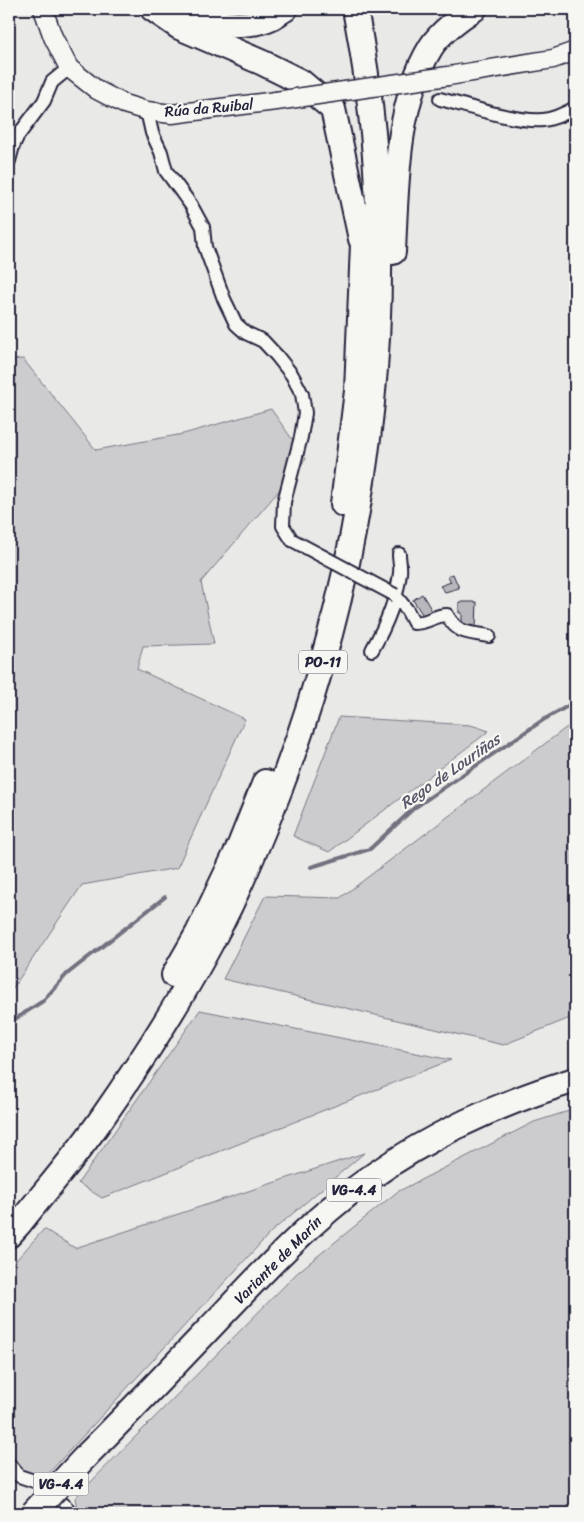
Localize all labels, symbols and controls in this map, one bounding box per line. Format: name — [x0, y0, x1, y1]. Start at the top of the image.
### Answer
street label: Rúa da Ruibal — [164, 91, 255, 125]
road number: PO-11 — [299, 650, 347, 674]
water label: Rego de Louriñas — [393, 724, 509, 817]
road number: VG-4.4 — [326, 1178, 382, 1202]
street label: Variante de Marín — [228, 1210, 328, 1310]
road number: VG-4.4 — [34, 1472, 88, 1496]

